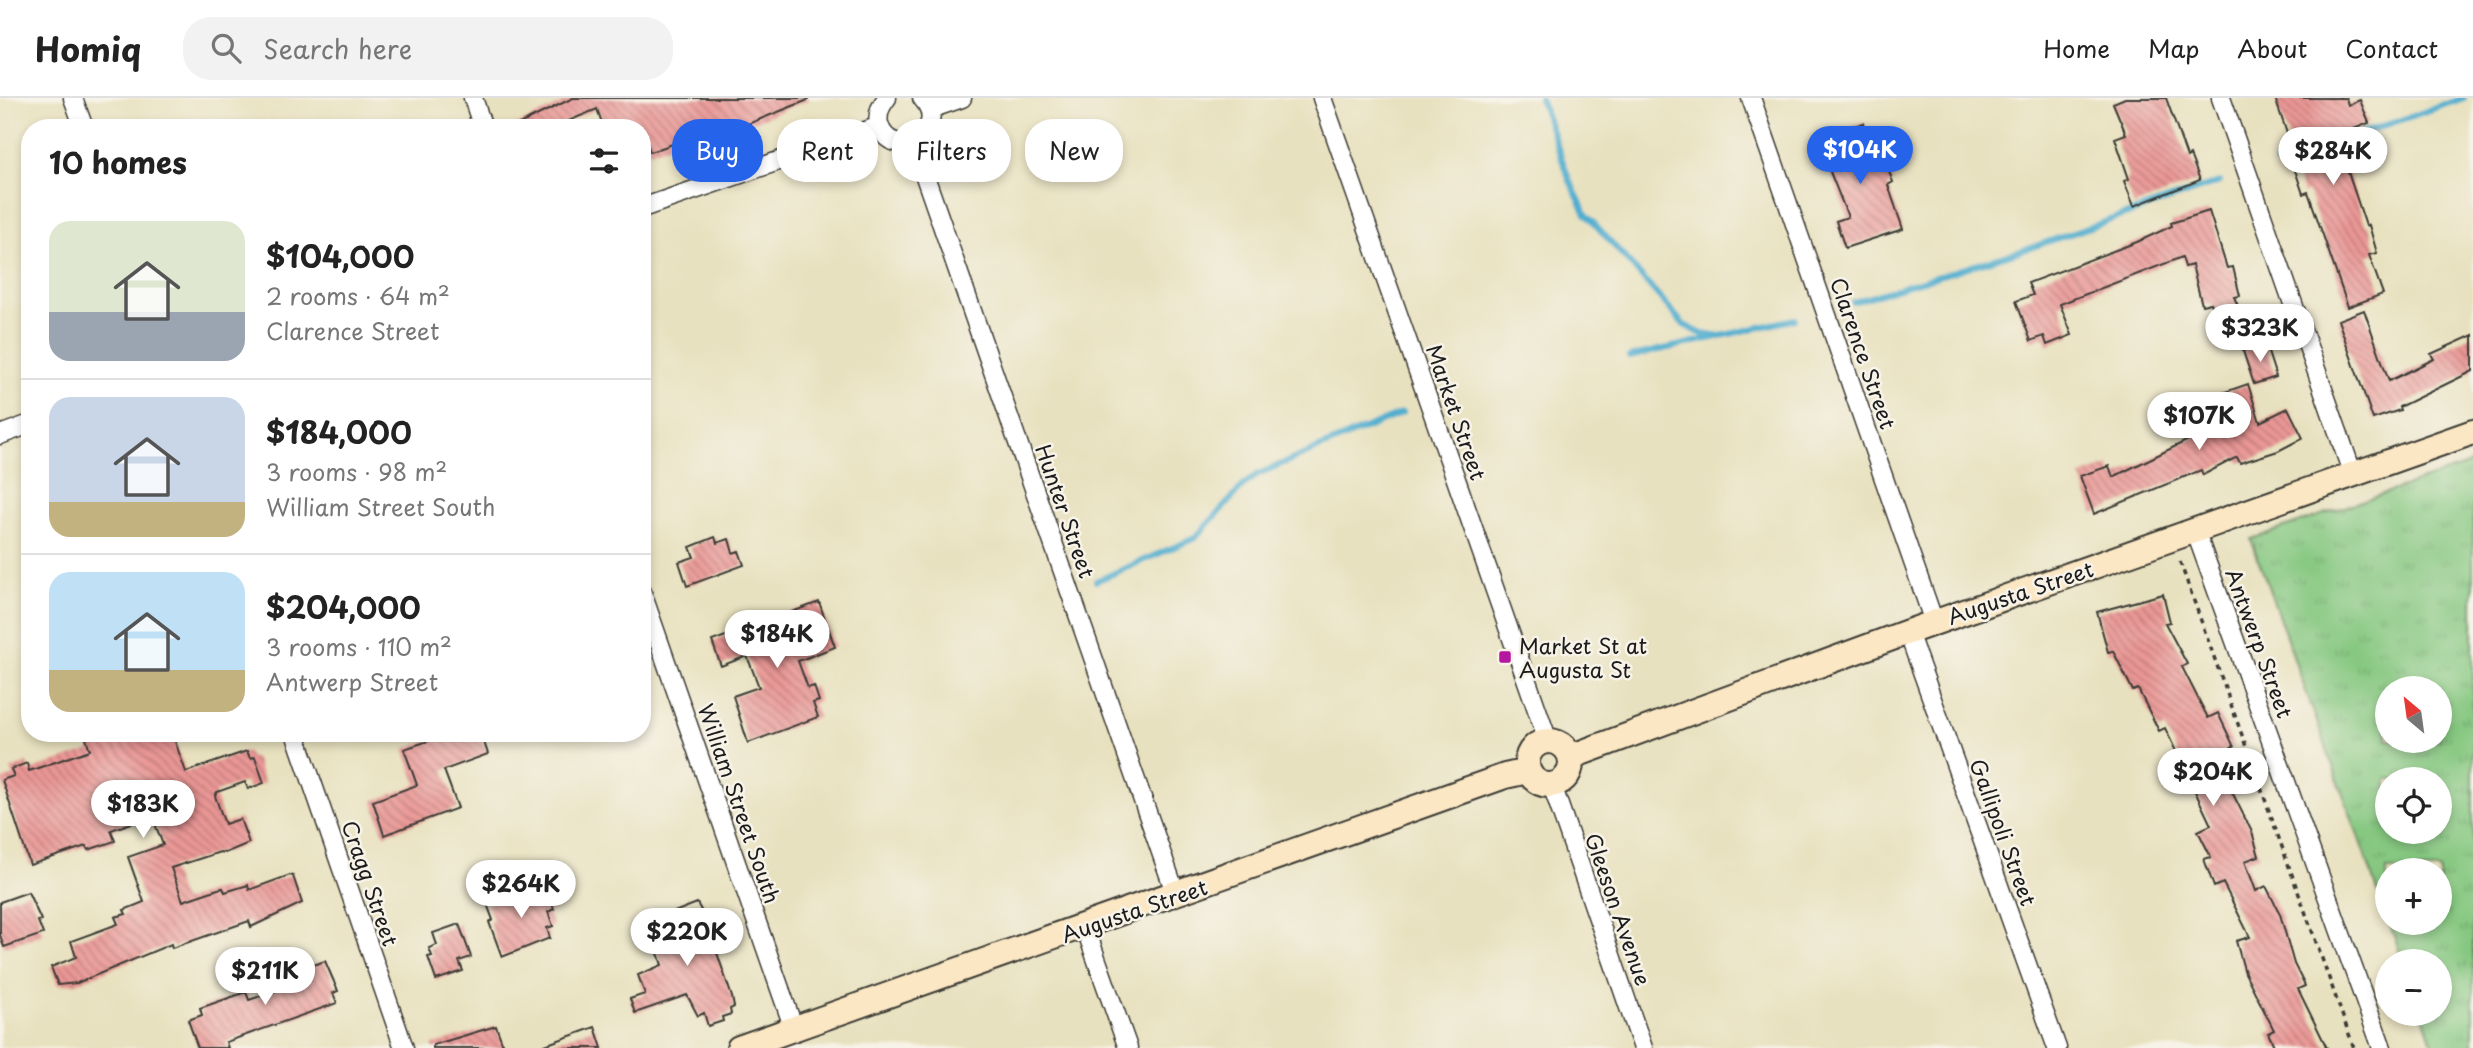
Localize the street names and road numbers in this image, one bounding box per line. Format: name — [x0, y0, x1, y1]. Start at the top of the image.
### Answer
street label: Clarence Street — [1823, 273, 1905, 433]
street label: Market Street — [1419, 340, 1495, 484]
street label: Hunter Street — [1028, 440, 1104, 582]
street label: Augusta Street — [1943, 552, 2097, 632]
street label: Antwerp Street — [2218, 564, 2302, 722]
street label: William Street South — [691, 699, 789, 907]
street label: Gallipoli Street — [1963, 754, 2045, 910]
street label: Cragg Street — [335, 816, 407, 950]
street label: Gleeson Avenue — [1578, 828, 1660, 990]
street label: Augusta Street — [1057, 870, 1211, 950]

